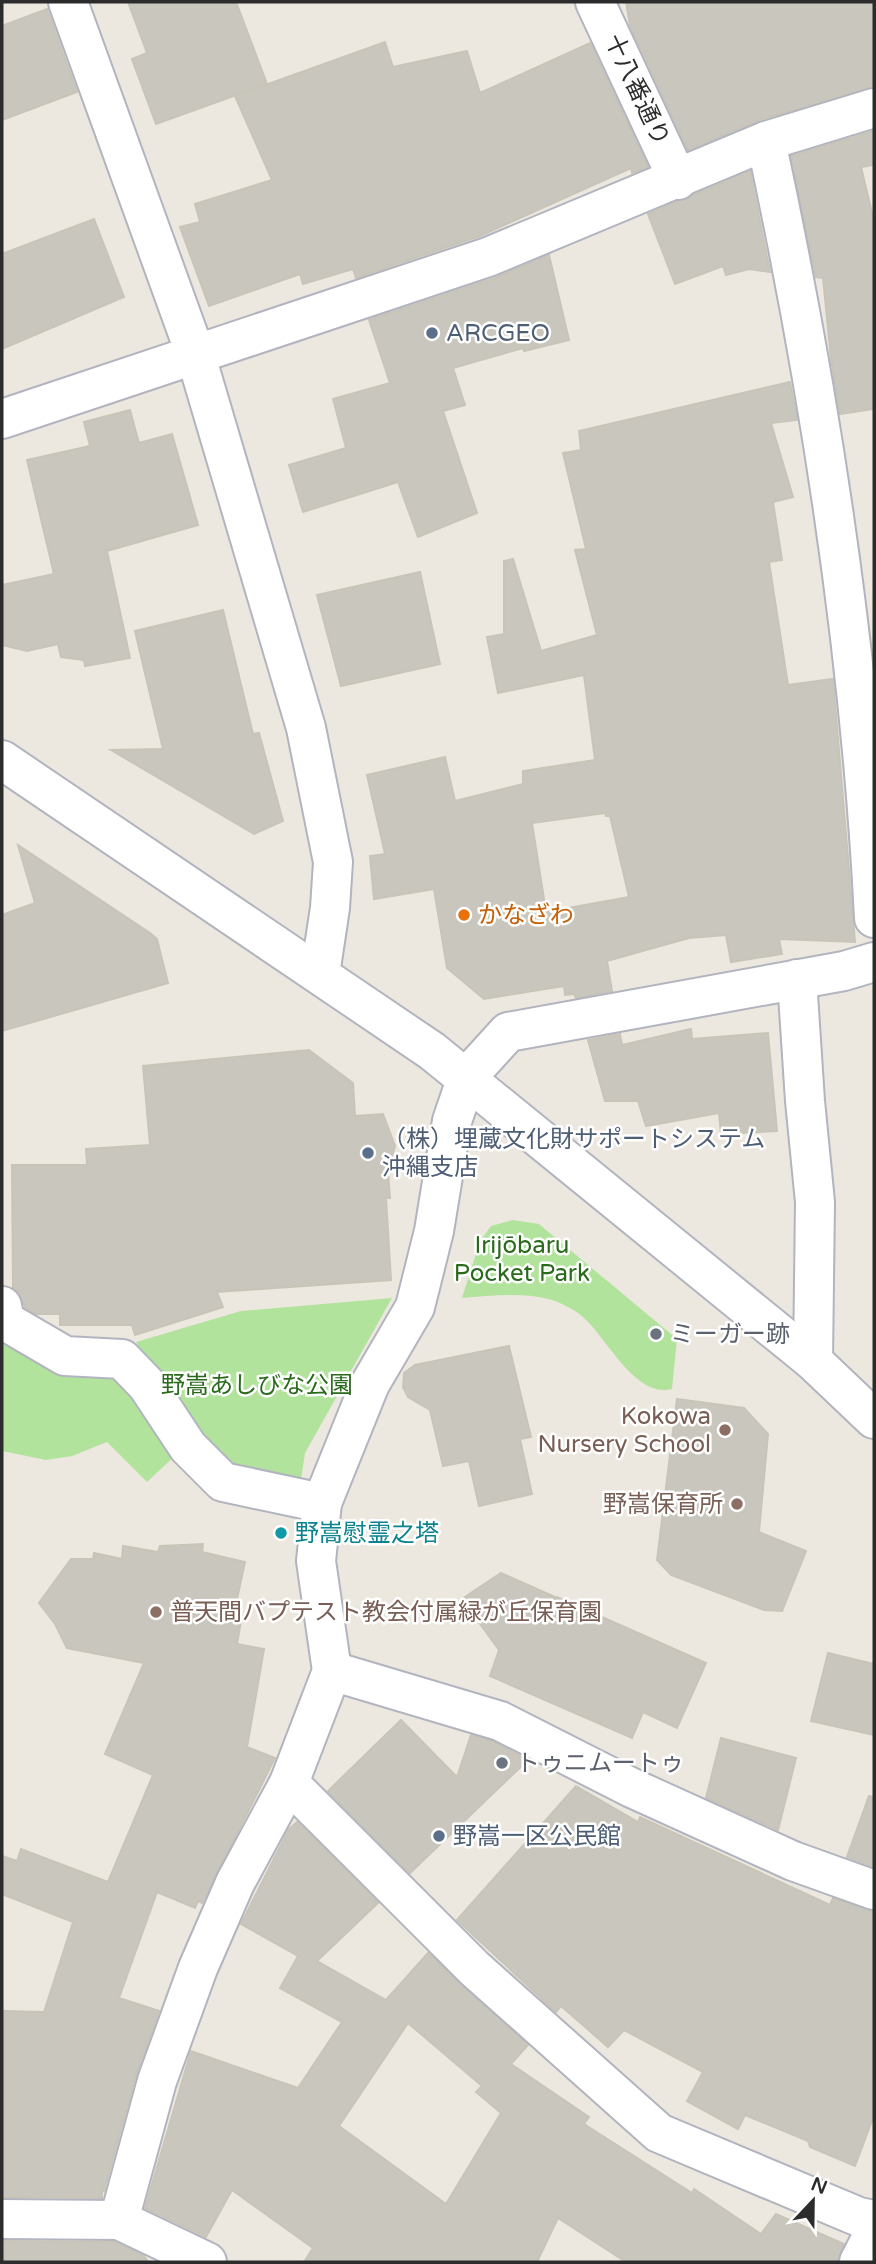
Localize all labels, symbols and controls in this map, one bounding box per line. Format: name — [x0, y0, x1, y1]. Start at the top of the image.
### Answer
street label: 十八番通り — [599, 29, 675, 151]
place label: ARCGEO — [446, 319, 550, 348]
marker: ARCGEO — [424, 325, 440, 341]
place label: かなざわ — [478, 901, 574, 930]
marker: かなざわ — [456, 907, 472, 923]
place label: （株）埋蔵文化財サポートシステム 沖縄支店 — [382, 1125, 765, 1182]
marker: （株）埋蔵文化財サポートシステム 沖縄支店 — [360, 1145, 376, 1161]
park label: Irijōbaru Pocket Park — [454, 1231, 590, 1288]
place label: ミーガー跡 — [670, 1320, 790, 1349]
marker: ミーガー跡 — [648, 1326, 664, 1342]
park label: 野嵩あしびな公園 — [161, 1371, 353, 1400]
place label: Kokowa Nursery School — [537, 1402, 711, 1459]
marker: Kokowa Nursery School — [717, 1422, 733, 1438]
place label: 野嵩保育所 — [603, 1490, 723, 1519]
marker: 野嵩保育所 — [729, 1496, 745, 1512]
place label: 野嵩慰霊之塔 — [295, 1519, 439, 1548]
marker: 野嵩慰霊之塔 — [273, 1525, 289, 1541]
place label: 普天間バプテスト教会付属緑が丘保育園 — [170, 1598, 602, 1627]
marker: 普天間バプテスト教会付属緑が丘保育園 — [148, 1604, 164, 1620]
place label: トゥニムートゥ — [516, 1749, 684, 1778]
marker: トゥニムートゥ — [494, 1755, 510, 1771]
place label: 野嵩一区公民館 — [453, 1822, 621, 1851]
marker: 野嵩一区公民館 — [431, 1828, 447, 1844]
north arrow — [778, 2166, 848, 2236]
text: N — [808, 2173, 830, 2199]

